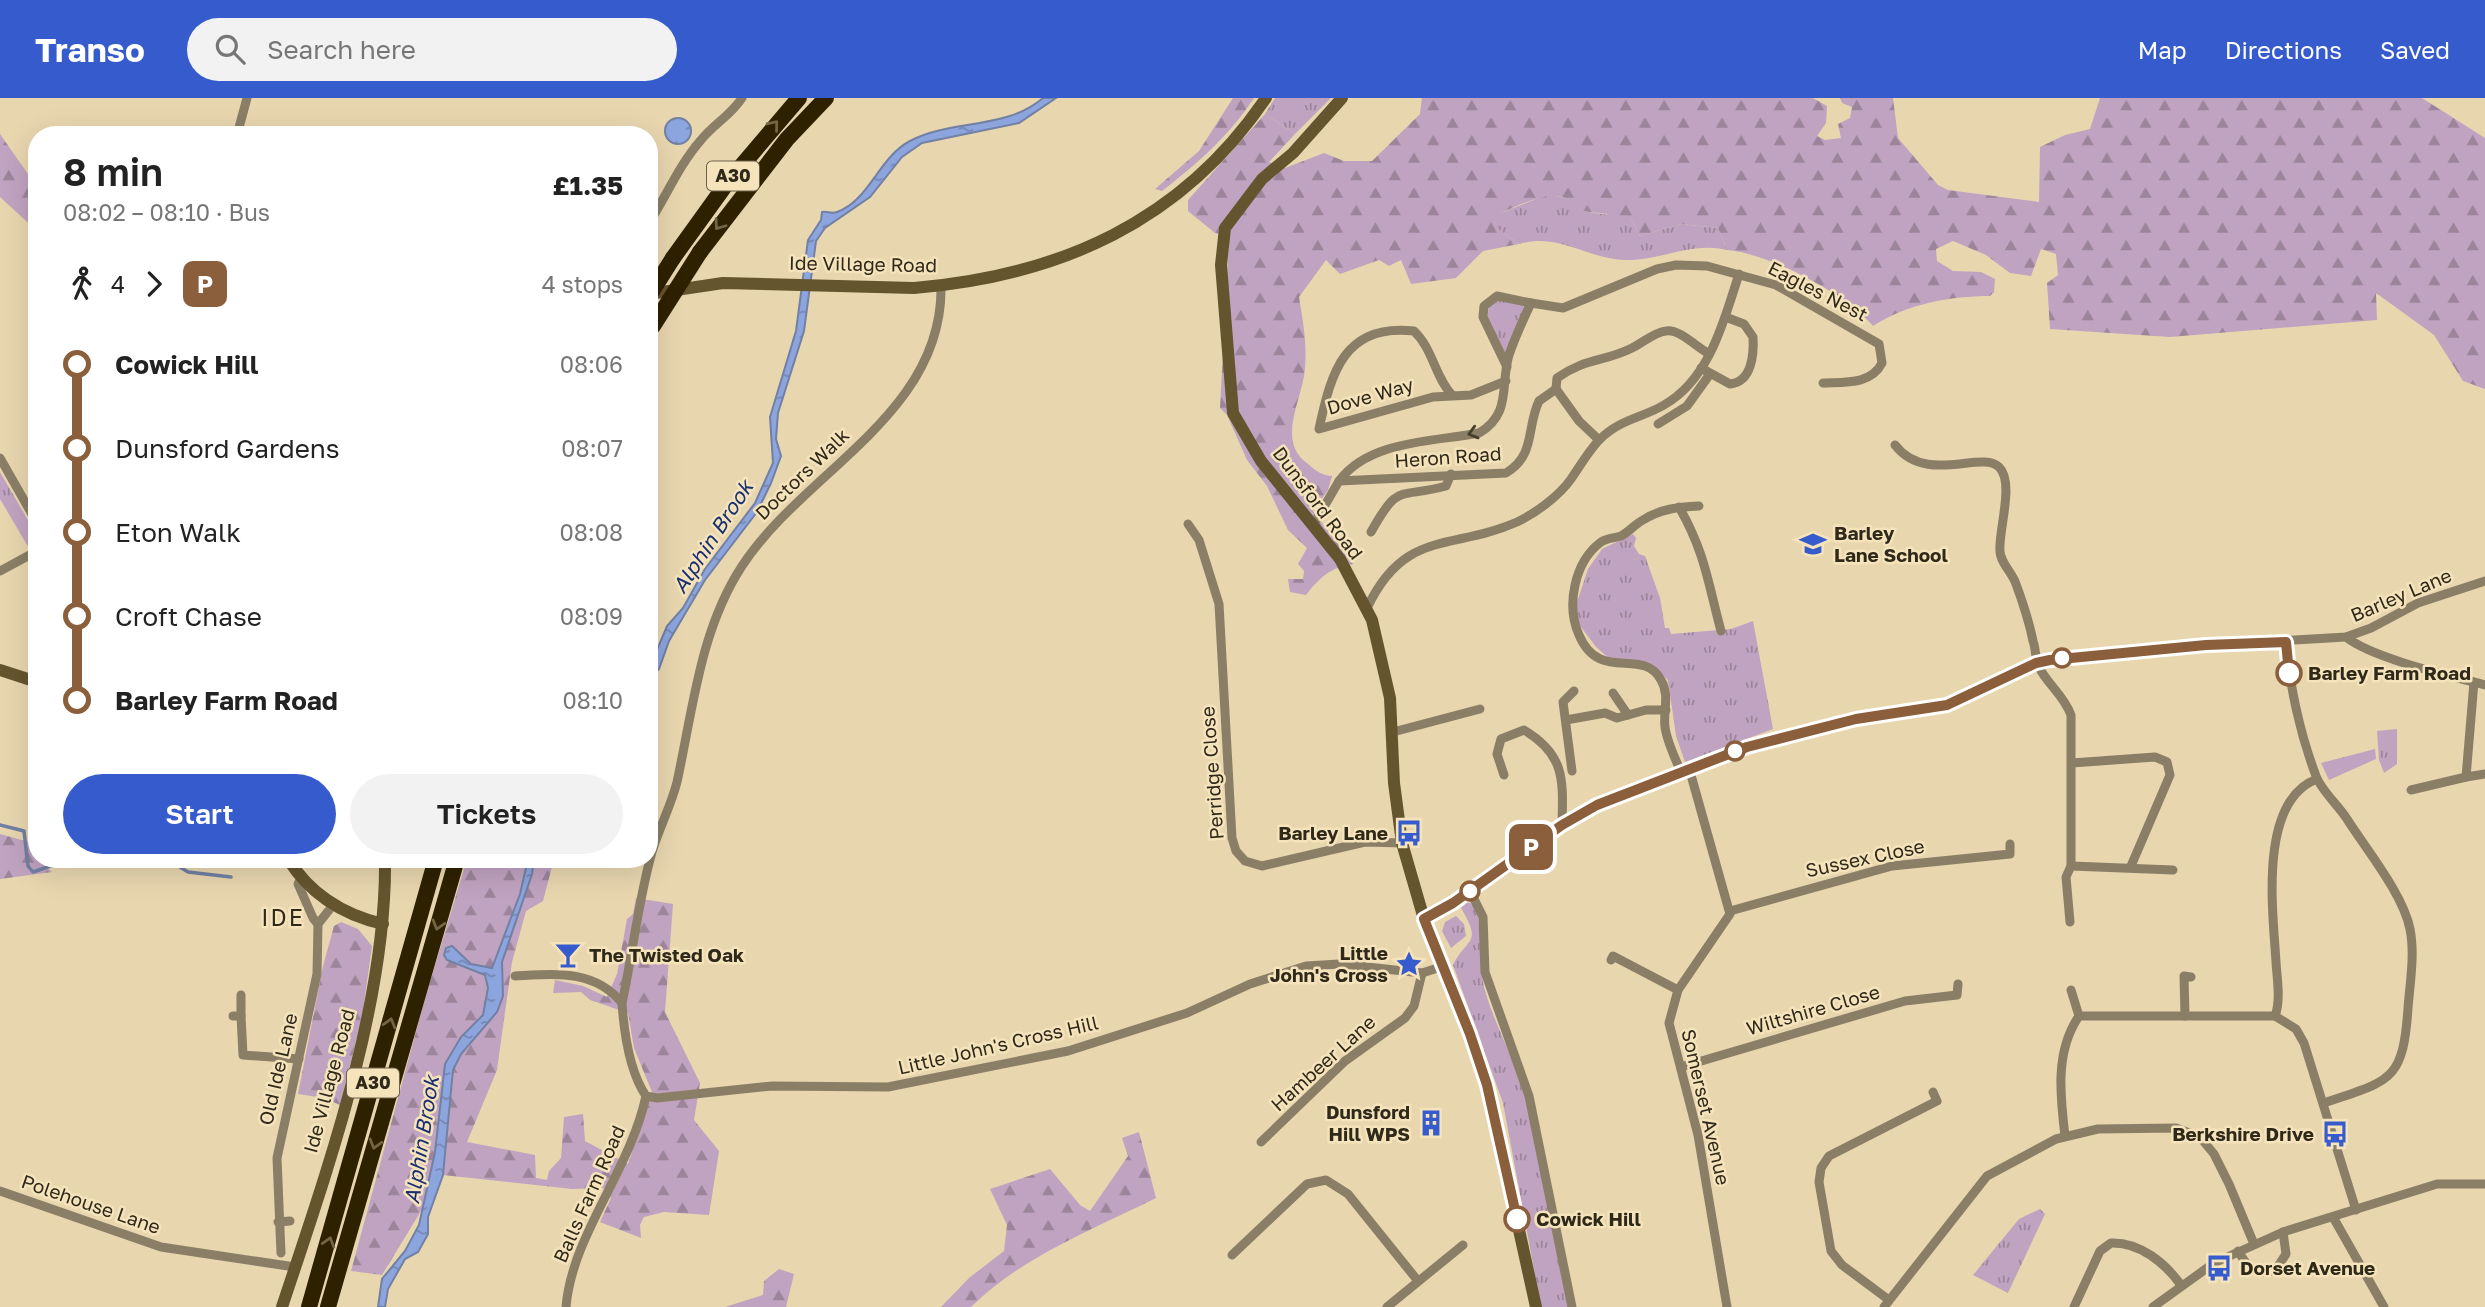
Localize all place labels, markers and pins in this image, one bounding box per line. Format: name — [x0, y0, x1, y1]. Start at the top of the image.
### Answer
place label: Barley Lane School — [1834, 521, 1948, 566]
school or university icon: Barley Lane School — [1798, 529, 1828, 559]
unlabelled marker — [2052, 648, 2072, 668]
marker: Barley Farm Road — [2276, 660, 2302, 686]
place label: Barley Farm Road — [2308, 661, 2471, 684]
unlabelled marker — [1725, 741, 1745, 761]
bus stop icon: Barley Lane — [1394, 818, 1424, 848]
place label: Barley Lane — [1278, 821, 1388, 844]
unlabelled marker — [1460, 881, 1480, 901]
bar icon: The Twisted Oak — [553, 940, 583, 970]
place label: Little John's Cross — [1270, 941, 1388, 986]
place label: The Twisted Oak — [589, 943, 744, 966]
place icon: Little John's Cross — [1394, 949, 1424, 979]
place label: Dunsford Hill WPS — [1326, 1100, 1410, 1145]
building icon: Dunsford Hill WPS — [1416, 1108, 1446, 1138]
bus stop icon: Berkshire Drive — [2320, 1119, 2350, 1149]
place label: Berkshire Drive — [2172, 1122, 2314, 1145]
marker: Cowick Hill — [1504, 1206, 1530, 1232]
place label: Cowick Hill — [1536, 1207, 1641, 1230]
bus stop icon: Dorset Avenue — [2204, 1253, 2234, 1283]
place label: Dorset Avenue — [2240, 1256, 2375, 1279]

